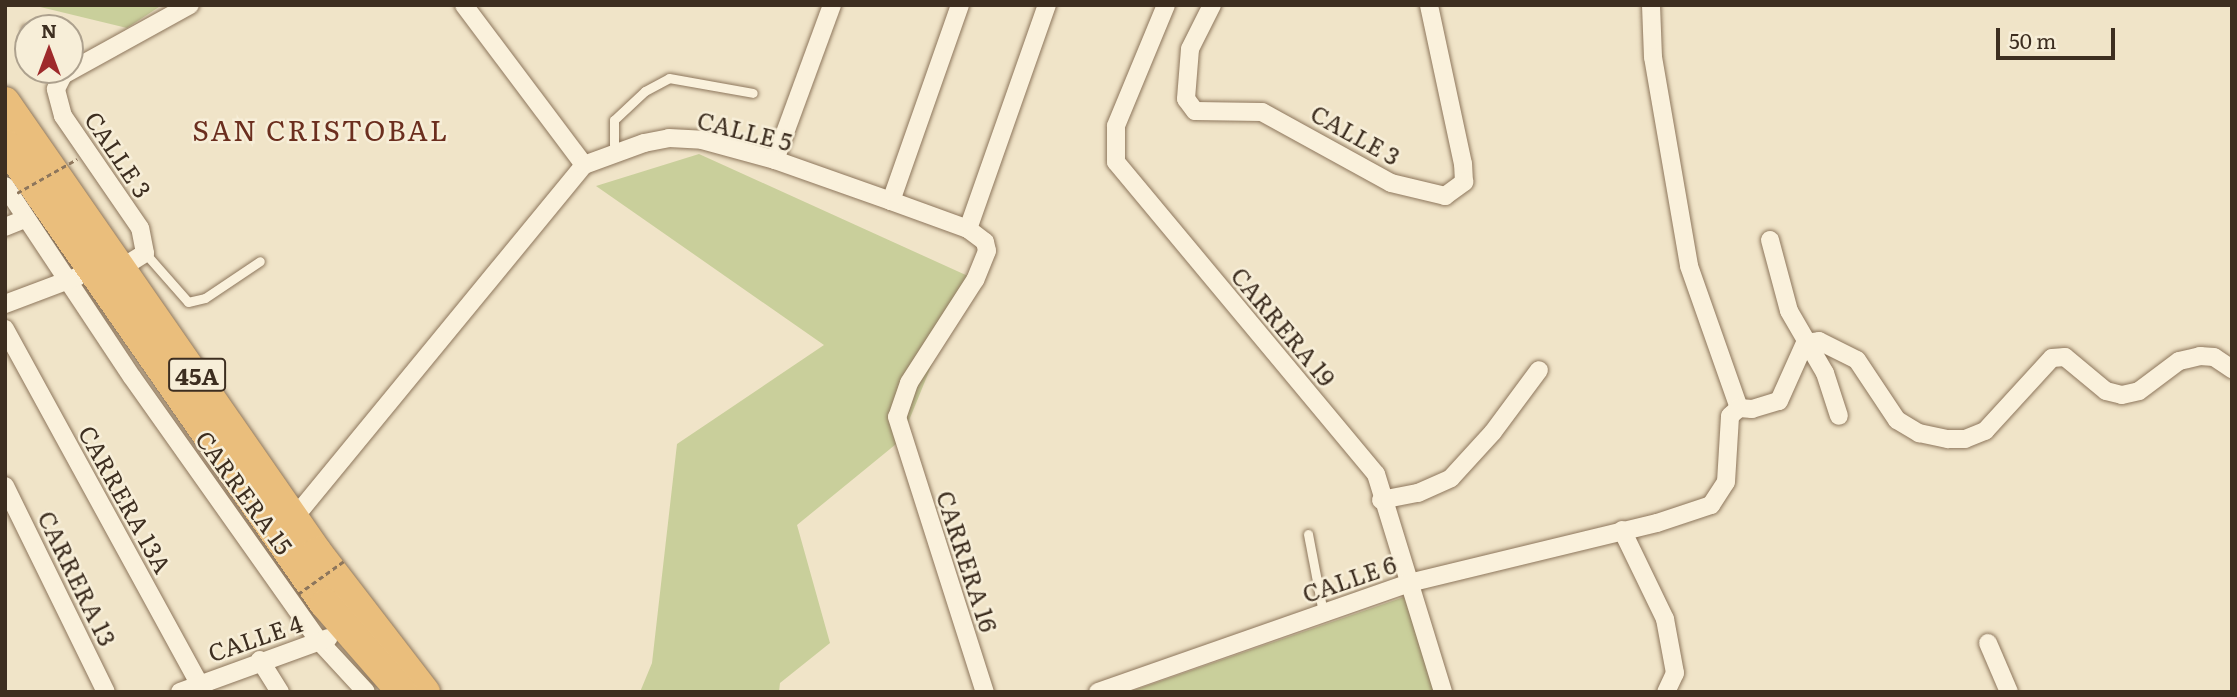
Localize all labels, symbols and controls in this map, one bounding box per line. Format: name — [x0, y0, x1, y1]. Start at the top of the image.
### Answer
north arrow — [14, 14, 84, 84]
scale bar — [1999, 14, 2118, 58]
text: N — [41, 16, 57, 44]
text: 50 m — [2009, 24, 2056, 55]
street label: CALLE 3 — [1306, 98, 1406, 170]
street label: CALLE 5 — [695, 104, 795, 156]
street label: CALLE 3 — [80, 105, 158, 203]
district label: SAN CRISTOBAL — [194, 112, 448, 146]
street label: CARRERA 19 — [1226, 261, 1342, 391]
road number: 45A — [167, 356, 227, 394]
street label: CARRERA 13A — [74, 420, 178, 578]
street label: CARRERA 15 — [190, 425, 300, 559]
street label: CARRERA 16 — [932, 487, 1004, 635]
street label: CARRERA 13 — [33, 506, 123, 650]
street label: CALLE 6 — [1298, 549, 1400, 607]
street label: CALLE 4 — [204, 607, 306, 667]

